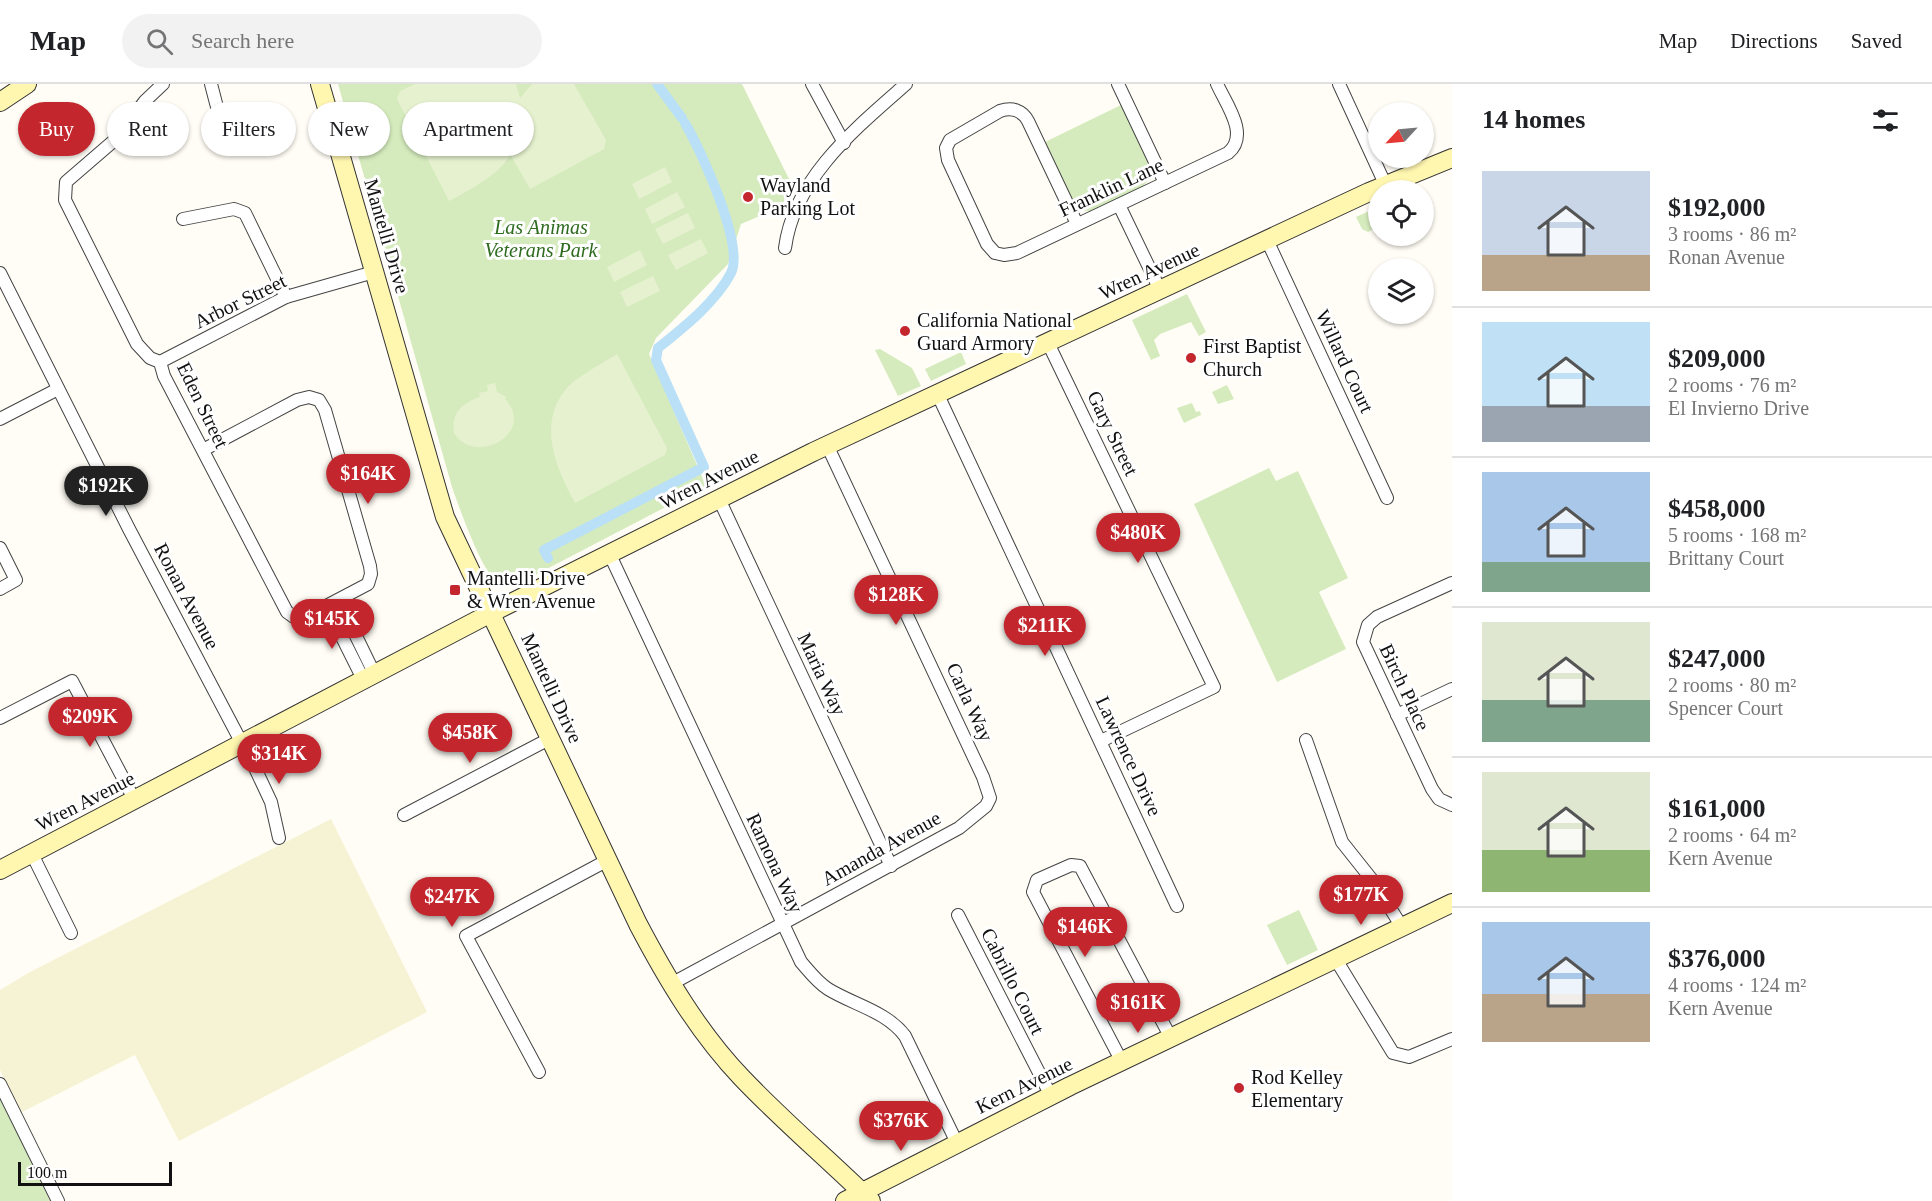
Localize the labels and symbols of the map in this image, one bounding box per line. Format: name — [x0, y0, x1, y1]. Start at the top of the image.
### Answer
north arrow — [1368, 102, 1434, 168]
street label: Franklin Lane — [1055, 153, 1167, 221]
place label: Wayland Parking Lot — [760, 174, 855, 220]
street label: Mantelli Drive — [360, 176, 414, 296]
marker: Wayland Parking Lot — [741, 190, 755, 204]
park label: Las Animas Veterans Park — [485, 216, 598, 261]
street label: Wren Avenue — [1095, 238, 1203, 304]
street label: Arbor Street — [190, 269, 290, 333]
street label: Willard Court — [1312, 306, 1379, 416]
place label: California National Guard Armory — [917, 309, 1072, 355]
marker: California National Guard Armory — [898, 324, 912, 338]
place label: First Baptist Church — [1203, 335, 1302, 380]
marker: First Baptist Church — [1184, 351, 1198, 365]
street label: Eden Street — [173, 358, 233, 452]
street label: Gary Street — [1082, 387, 1143, 480]
street label: Wren Avenue — [656, 445, 762, 513]
pin: $164K — [326, 454, 410, 505]
pin: $192K — [64, 466, 148, 517]
pin: $480K — [1096, 513, 1180, 564]
street label: Ronan Avenue — [150, 539, 224, 653]
place label: Mantelli Drive & Wren Avenue — [467, 567, 596, 612]
pin: $128K — [854, 575, 938, 626]
marker: Mantelli Drive & Wren Avenue — [448, 583, 462, 597]
pin: $145K — [290, 599, 374, 650]
pin: $211K — [1003, 606, 1087, 657]
street label: Maria Way — [792, 629, 851, 719]
street label: Mantelli Drive — [517, 630, 587, 746]
street label: Birch Place — [1375, 640, 1435, 734]
street label: Carla Way — [941, 659, 998, 745]
street label: Lawrence Drive — [1092, 693, 1166, 819]
pin: $209K — [48, 697, 132, 748]
pin: $458K — [428, 713, 512, 764]
pin: $314K — [237, 734, 321, 785]
street label: Wren Avenue — [32, 767, 138, 835]
street label: Amanda Avenue — [818, 806, 944, 890]
street label: Ramona Way — [741, 810, 808, 917]
pin: $177K — [1319, 875, 1403, 926]
pin: $247K — [410, 877, 494, 928]
pin: $146K — [1043, 907, 1127, 958]
street label: Cabrillo Court — [977, 924, 1049, 1038]
pin: $161K — [1096, 983, 1180, 1034]
street label: Kern Avenue — [972, 1052, 1076, 1118]
place label: Rod Kelley Elementary — [1251, 1066, 1343, 1112]
marker: Rod Kelley Elementary — [1232, 1081, 1246, 1095]
pin: $376K — [859, 1101, 943, 1152]
scale bar — [18, 1159, 172, 1186]

